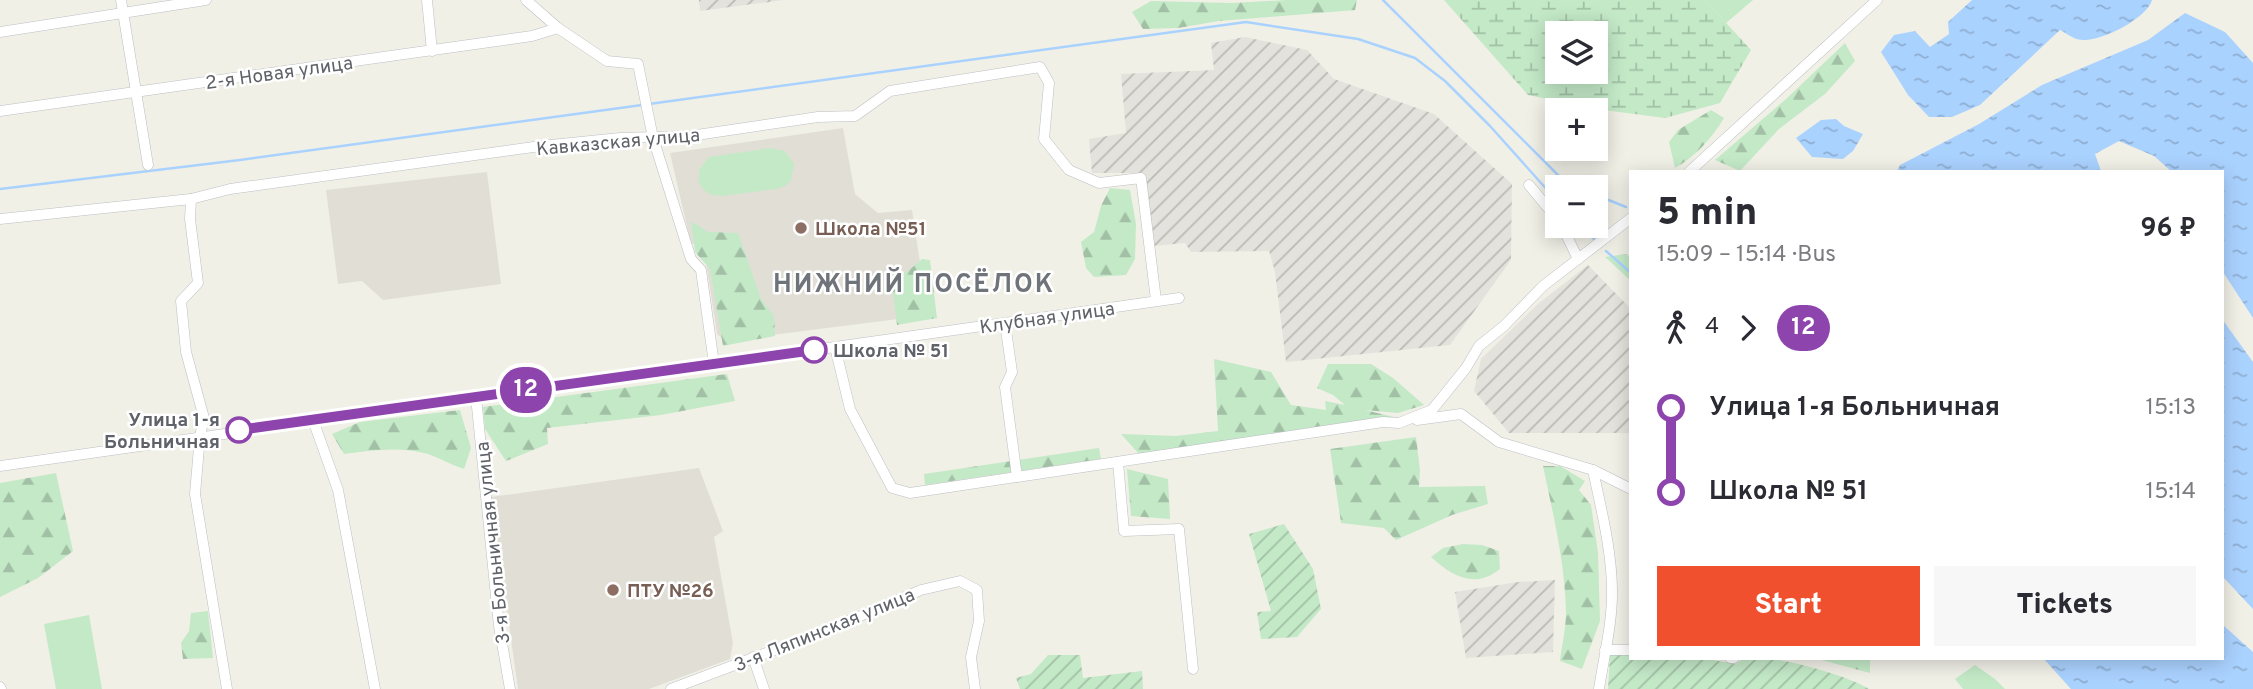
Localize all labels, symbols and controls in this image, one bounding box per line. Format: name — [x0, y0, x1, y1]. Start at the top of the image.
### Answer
map controls — [1545, 21, 1608, 238]
button: layers — [1545, 21, 1608, 84]
street label: 2-я Новая улица — [204, 52, 355, 96]
button: + — [1545, 98, 1608, 161]
street label: Кавказская улица — [535, 124, 701, 162]
button: − — [1545, 175, 1608, 238]
text: 5 min — [1657, 190, 1757, 239]
text: 96 ₽ — [2140, 213, 2196, 246]
place label: Школа №51 — [815, 218, 926, 242]
marker: Школа №51 — [793, 220, 809, 236]
text: 15:09 – 15:14 · Bus — [1657, 241, 1836, 270]
district label: НИЖНИЙ ПОСЁЛОК — [773, 267, 1055, 302]
street label: Клубная улица — [978, 298, 1117, 340]
icon: walk — [1657, 309, 1695, 347]
icon: forward — [1729, 309, 1767, 347]
text: 4 — [1705, 313, 1719, 342]
text: 12 — [1791, 313, 1816, 343]
marker: Школа № 51 — [801, 337, 827, 363]
place label: Школа № 51 — [833, 340, 949, 364]
line badge: 12 — [494, 367, 558, 413]
text: 12 — [514, 375, 538, 405]
text: Улица 1-я Больничная — [1709, 392, 2000, 425]
text: 15:13 — [2146, 394, 2196, 423]
place label: Улица 1-я Больничная — [104, 409, 220, 455]
marker: Улица 1-я Больничная — [226, 417, 252, 443]
street label: 3-я Больничная улица — [471, 440, 517, 645]
text: Школа № 51 — [1709, 476, 1868, 509]
text: 15:14 — [2146, 478, 2196, 507]
button: Start — [1657, 566, 1920, 646]
button: Tickets — [1934, 566, 2196, 646]
place label: ПТУ №26 — [627, 580, 714, 604]
marker: ПТУ №26 — [605, 582, 621, 598]
street label: 3-я Ляпинская улица — [731, 584, 919, 678]

